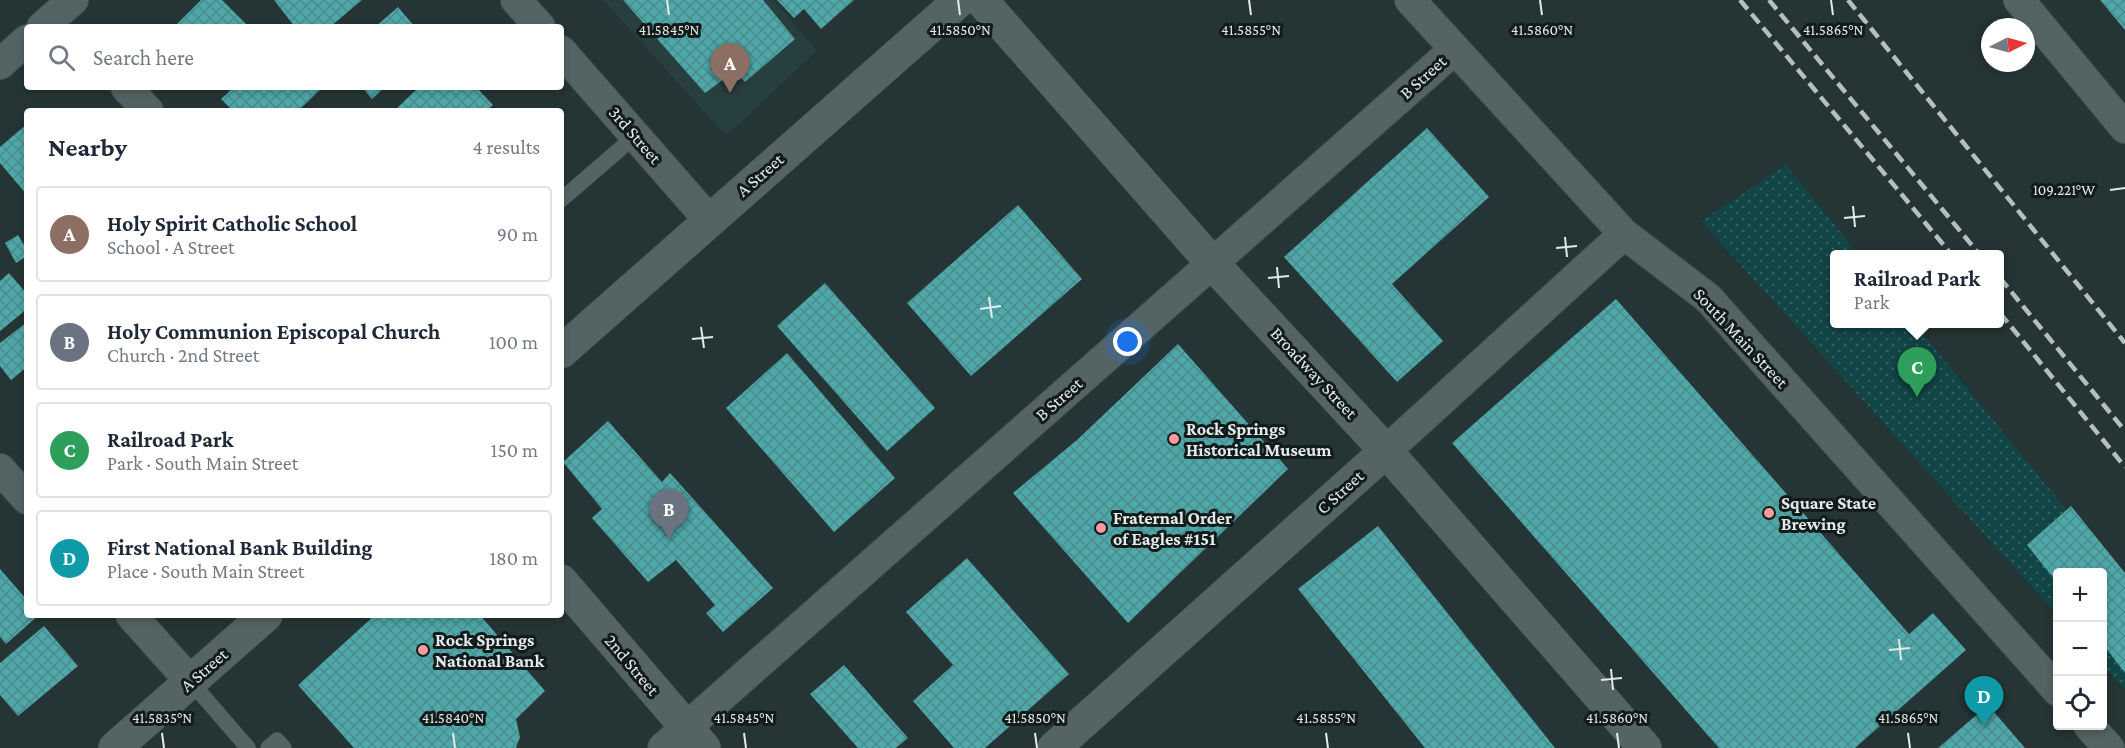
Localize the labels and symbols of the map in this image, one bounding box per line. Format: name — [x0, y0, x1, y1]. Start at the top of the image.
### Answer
north arrow — [1981, 18, 2035, 72]
text: 41.5845°N — [639, 22, 700, 38]
text: 41.5850°N — [929, 22, 991, 38]
text: 41.5855°N — [1221, 22, 1281, 38]
text: 41.5860°N — [1511, 22, 1573, 38]
text: 41.5865°N — [1803, 22, 1863, 38]
pin: A — [710, 44, 750, 93]
street label: B Street — [1396, 50, 1451, 103]
street label: 3rd Street — [605, 102, 666, 169]
street label: A Street — [732, 148, 788, 201]
text: 109.221°W — [2033, 182, 2095, 198]
street label: South Main Street — [1690, 284, 1793, 393]
street label: Broadway Street — [1267, 323, 1362, 424]
your location — [1113, 327, 1142, 356]
pin: C — [1898, 348, 1936, 397]
street label: B Street — [1032, 373, 1087, 425]
place label: Rock Springs Historical Museum — [1186, 419, 1332, 460]
marker: Rock Springs Historical Museum — [1167, 432, 1181, 446]
street label: C Street — [1312, 465, 1368, 518]
pin: B — [650, 490, 688, 539]
place label: Square State Brewing — [1781, 493, 1876, 534]
marker: Square State Brewing — [1762, 506, 1776, 520]
place label: Fraternal Order of Eagles #151 — [1113, 508, 1232, 549]
marker: Fraternal Order of Eagles #151 — [1094, 521, 1108, 535]
place label: Rock Springs National Bank — [435, 630, 544, 671]
street label: 2nd Street — [601, 631, 664, 700]
street label: A Street — [176, 643, 232, 696]
marker: Rock Springs National Bank — [416, 643, 430, 657]
pin: D — [1964, 676, 2004, 726]
text: 41.5835°N — [132, 710, 192, 726]
text: 41.5840°N — [422, 710, 484, 726]
text: 41.5845°N — [714, 710, 775, 726]
text: 41.5850°N — [1004, 710, 1066, 726]
text: 41.5855°N — [1296, 710, 1356, 726]
text: 41.5860°N — [1586, 710, 1648, 726]
text: 41.5865°N — [1878, 710, 1938, 726]

